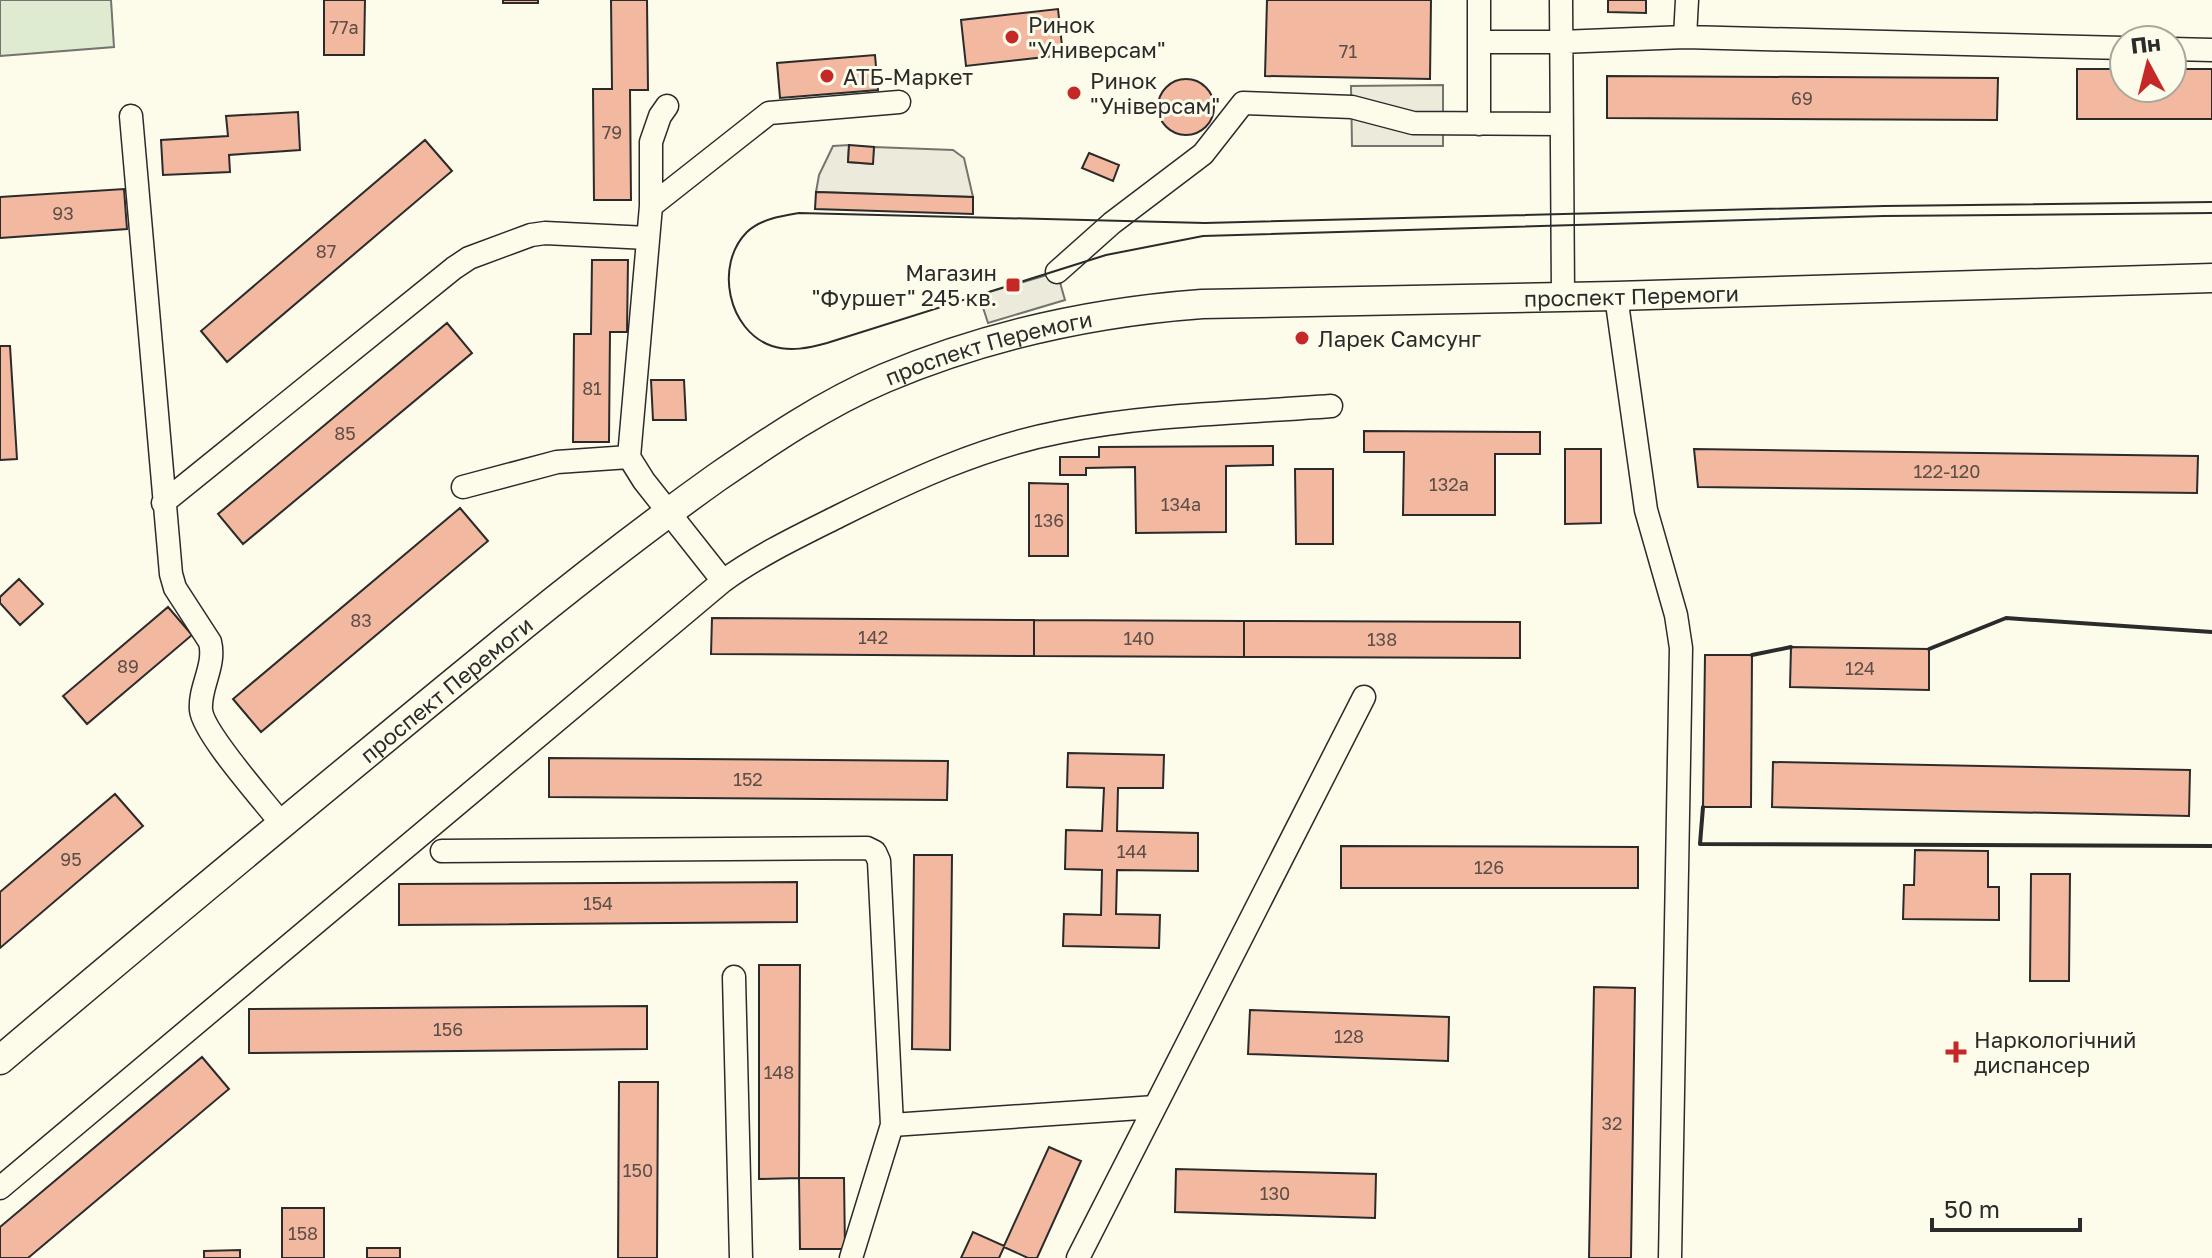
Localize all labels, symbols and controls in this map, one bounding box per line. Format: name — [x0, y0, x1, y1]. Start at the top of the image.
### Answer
place label: Ринок "Универсам" — [1028, 11, 1166, 63]
house number: 77а — [329, 16, 359, 38]
north arrow — [2108, 24, 2188, 104]
marker: Ринок "Универсам" — [1003, 28, 1021, 46]
text: Пн — [2129, 28, 2162, 59]
house number: 71 — [1339, 40, 1357, 62]
place label: АТБ-Маркет — [843, 63, 973, 90]
marker: АТБ-Маркет — [818, 67, 836, 85]
place label: Ринок "Універсам" — [1090, 67, 1220, 119]
marker: Ринок "Універсам" — [1065, 84, 1083, 102]
house number: 69 — [1791, 87, 1813, 109]
house number: 79 — [602, 121, 622, 143]
house number: 93 — [52, 202, 74, 224]
house number: 87 — [316, 240, 336, 262]
place label: Магазин "Фуршет" 245 кв. — [812, 259, 997, 311]
marker: Магазин "Фуршет" 245 кв. — [1004, 276, 1022, 294]
street label: проспект Перемоги — [1524, 279, 1739, 311]
street label: проспект Перемоги — [881, 304, 1094, 390]
place label: Ларек Самсунг — [1318, 325, 1481, 352]
marker: Ларек Самсунг — [1293, 329, 1311, 347]
house number: 81 — [582, 377, 602, 399]
house number: 85 — [334, 422, 356, 444]
house number: 122-120 — [1914, 460, 1980, 482]
house number: 132а — [1429, 473, 1469, 495]
house number: 134а — [1161, 493, 1201, 515]
house number: 136 — [1034, 509, 1064, 531]
house number: 83 — [350, 609, 372, 631]
street label: проспект Перемоги — [354, 610, 537, 768]
house number: 142 — [858, 626, 888, 648]
house number: 140 — [1124, 627, 1154, 649]
house number: 138 — [1367, 628, 1397, 650]
house number: 89 — [117, 655, 139, 677]
house number: 124 — [1845, 657, 1875, 679]
house number: 152 — [733, 768, 763, 790]
house number: 144 — [1117, 840, 1147, 862]
house number: 95 — [60, 848, 82, 870]
house number: 126 — [1474, 856, 1504, 878]
house number: 154 — [583, 892, 613, 914]
house number: 156 — [433, 1018, 463, 1040]
house number: 128 — [1334, 1025, 1364, 1047]
place label: Наркологічний диспансер — [1974, 1026, 2136, 1078]
marker: Наркологічний диспансер — [1945, 1041, 1967, 1063]
house number: 148 — [764, 1061, 794, 1083]
house number: 32 — [1602, 1112, 1622, 1134]
house number: 150 — [623, 1159, 653, 1181]
house number: 130 — [1260, 1182, 1290, 1204]
scale bar — [1932, 1182, 2080, 1232]
text: 50 m — [1944, 1194, 2000, 1223]
house number: 158 — [288, 1222, 318, 1244]

